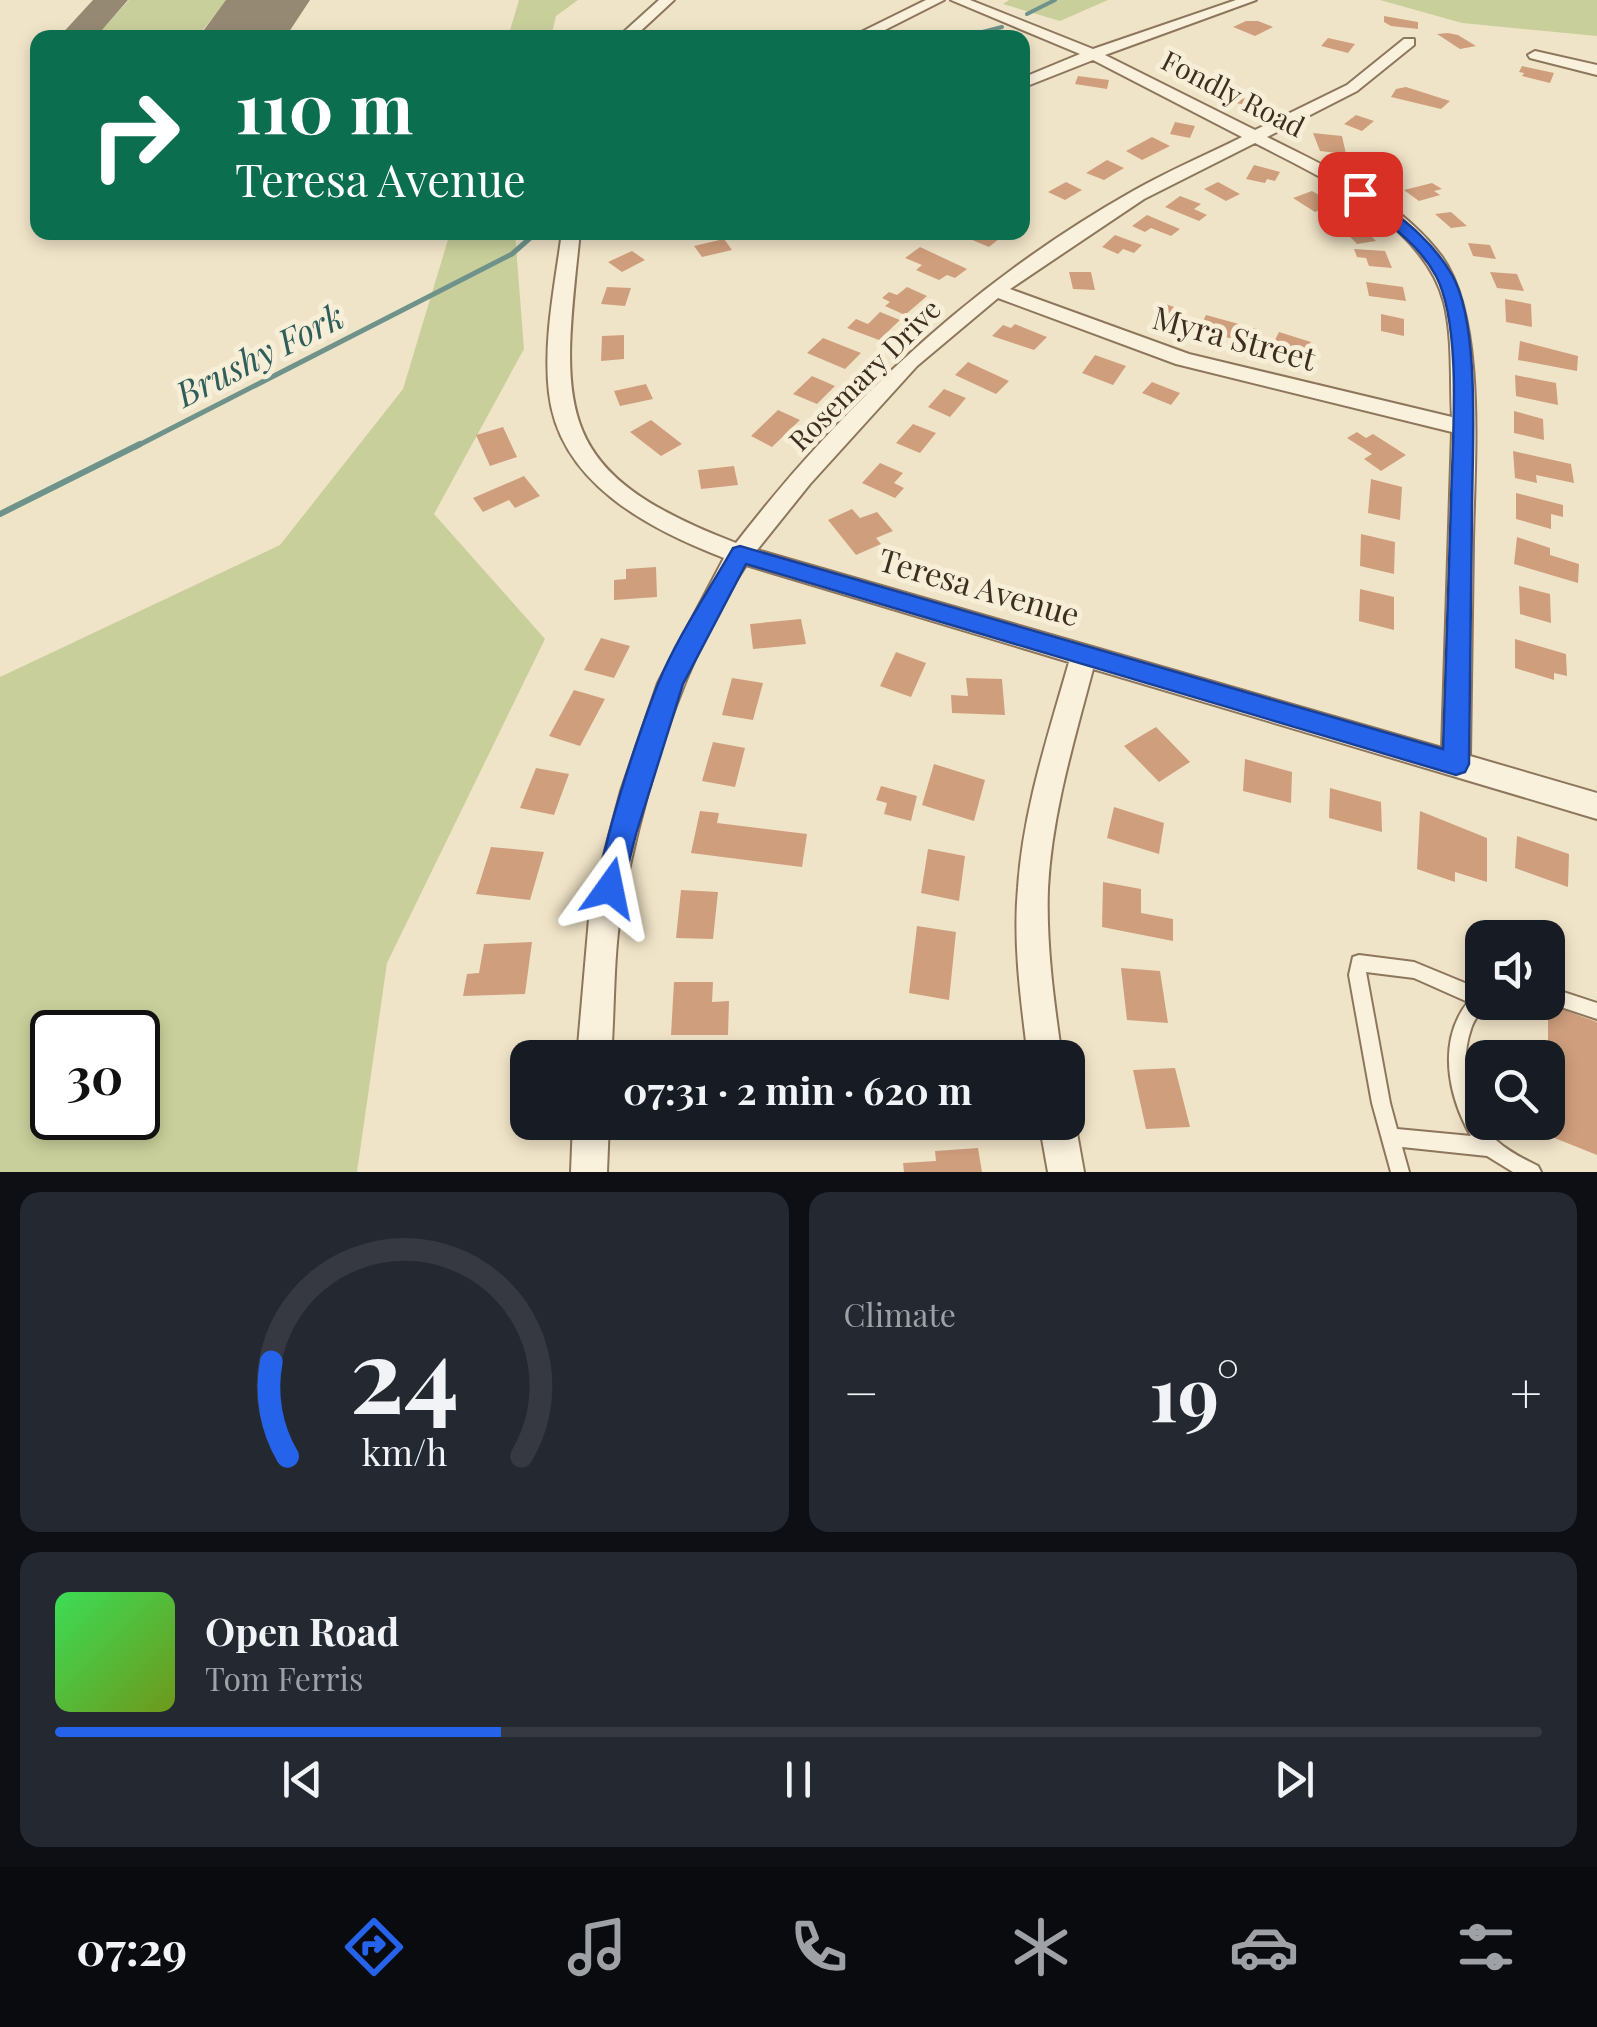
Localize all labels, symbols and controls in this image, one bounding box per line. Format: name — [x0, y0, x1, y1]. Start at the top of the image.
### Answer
street label: Fondly Road — [1156, 41, 1311, 144]
text: 110 m — [235, 58, 413, 152]
icon: right — [70, 70, 200, 200]
text: Teresa Avenue — [235, 148, 526, 208]
pin — [1318, 152, 1403, 237]
icon: arrive — [1333, 167, 1388, 222]
street label: Rosemary Drive — [780, 290, 948, 458]
water label: Brushy Fork — [165, 291, 351, 417]
street label: Myra Street — [1148, 294, 1322, 379]
street label: Teresa Avenue — [874, 536, 1085, 635]
position arrow — [558, 836, 662, 940]
map controls — [1465, 920, 1565, 1140]
button: sound — [1465, 920, 1565, 1020]
speed limit sign: 30 — [30, 1010, 160, 1140]
button: search — [1465, 1040, 1565, 1140]
text: 07:31 · 2 min · 620 m — [623, 1064, 972, 1115]
text: Climate — [844, 1292, 956, 1335]
text: 24 — [350, 1301, 459, 1440]
text: 19° — [1149, 1341, 1240, 1441]
text: − — [844, 1354, 879, 1428]
text: + — [1510, 1354, 1542, 1428]
text: km/h — [361, 1427, 447, 1475]
text: Open Road — [205, 1605, 399, 1656]
text: Tom Ferris — [205, 1656, 363, 1699]
icon: previous — [275, 1752, 330, 1807]
icon: pause — [771, 1752, 826, 1807]
icon: next — [1267, 1752, 1322, 1807]
icon: directions — [339, 1912, 409, 1982]
icon: music — [562, 1912, 632, 1982]
icon: phone — [784, 1912, 854, 1982]
icon: climate — [1006, 1912, 1076, 1982]
icon: car — [1229, 1912, 1299, 1982]
icon: filters — [1451, 1912, 1521, 1982]
text: 07:29 — [76, 1917, 187, 1977]

